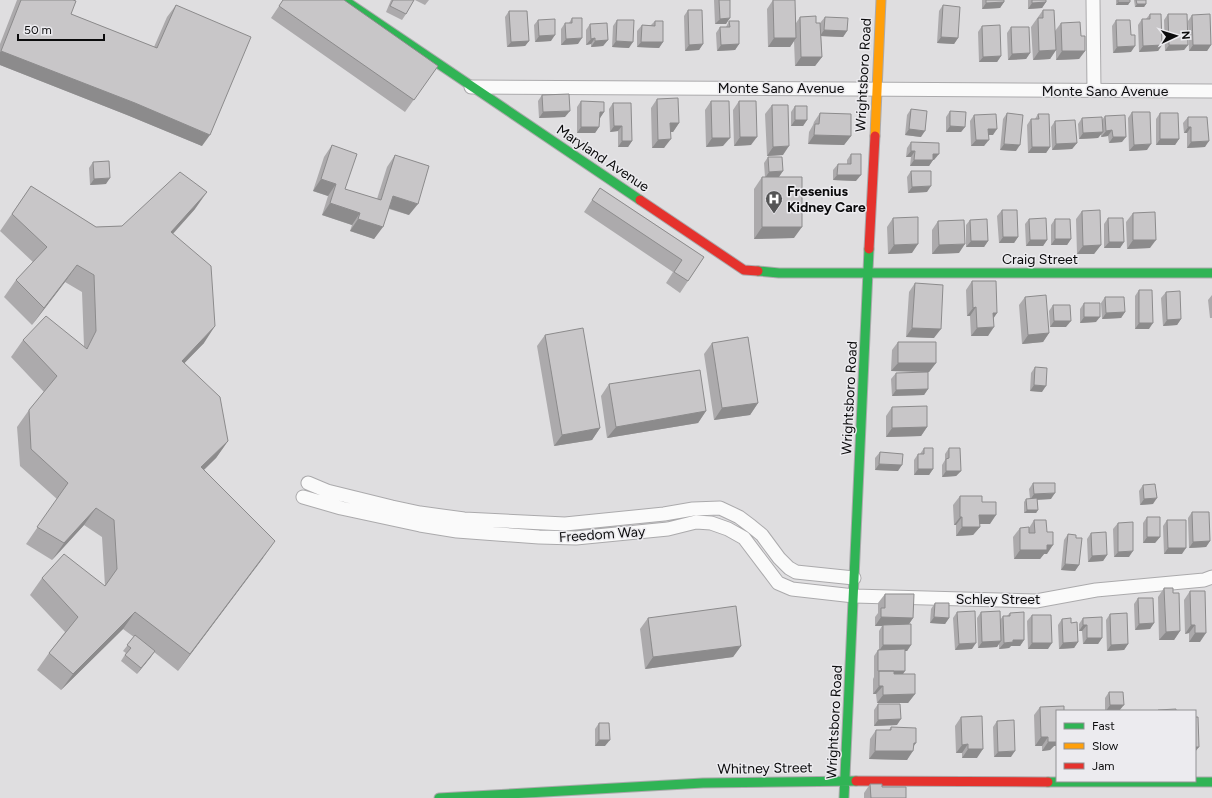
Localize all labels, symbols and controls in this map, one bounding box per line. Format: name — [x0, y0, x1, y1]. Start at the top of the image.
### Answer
scale bar — [18, 16, 104, 42]
north arrow — [1156, 16, 1196, 56]
street label: Wrightsboro Road — [852, 18, 875, 132]
text: 50 m — [24, 23, 52, 37]
text: N — [1179, 31, 1192, 40]
street label: Monte Sano Avenue — [718, 80, 845, 97]
street label: Monte Sano Avenue — [1042, 83, 1169, 100]
street label: Maryland Avenue — [553, 121, 653, 196]
place label: Fresenius Kidney Care — [787, 183, 866, 216]
hospital icon: Fresenius Kidney Care — [764, 189, 784, 214]
street label: Craig Street — [1002, 251, 1078, 268]
street label: Wrightsboro Road — [838, 341, 861, 455]
street label: Freedom Way — [558, 523, 646, 546]
street label: Schley Street — [956, 591, 1040, 608]
street label: Wrightsboro Road — [823, 665, 846, 779]
legend — [1056, 710, 1196, 782]
text: Fast — [1092, 719, 1115, 733]
text: Slow — [1092, 739, 1119, 753]
street label: Whitney Street — [717, 759, 813, 778]
text: Jam — [1092, 759, 1115, 773]

